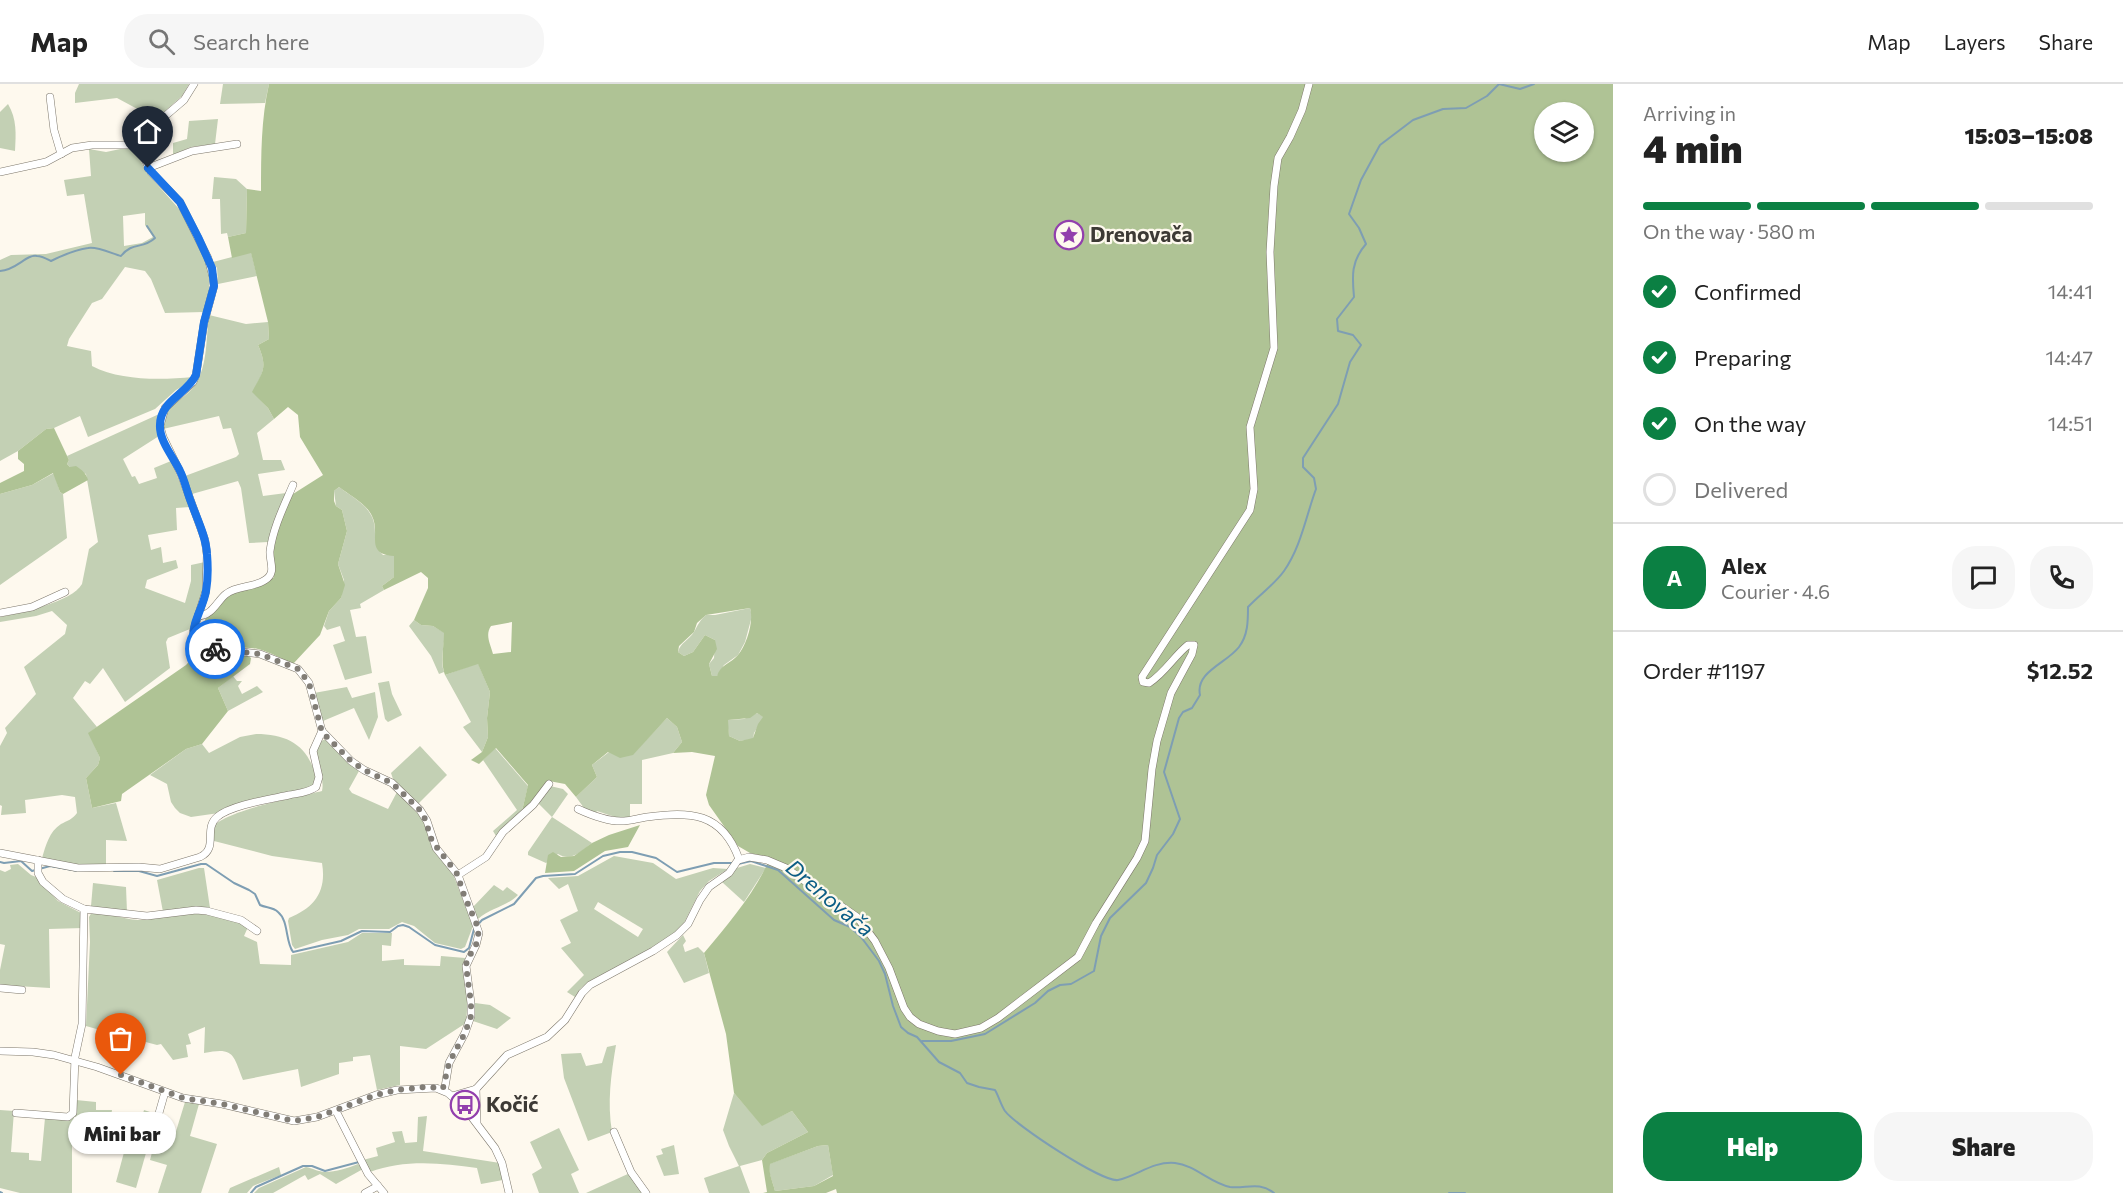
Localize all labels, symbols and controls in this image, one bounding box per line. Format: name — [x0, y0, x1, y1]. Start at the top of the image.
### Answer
search box — [124, 14, 544, 68]
text: Map — [30, 24, 88, 58]
icon: search — [145, 25, 178, 58]
text: Search here — [193, 28, 309, 55]
text: Map — [1867, 29, 1911, 54]
text: Layers — [1944, 29, 2006, 54]
text: Share — [2039, 29, 2093, 54]
text: Arriving in — [1643, 101, 1736, 125]
map controls — [1534, 102, 1594, 162]
button: layers — [1534, 102, 1594, 162]
pin — [122, 106, 173, 168]
icon: home — [131, 115, 164, 148]
text: 15:03–15:08 — [1964, 122, 2093, 149]
text: 4 min — [1643, 123, 1743, 171]
place icon: Drenovača — [1053, 219, 1085, 251]
text: On the way · 580 m — [1643, 219, 1815, 243]
place label: Drenovača — [1090, 221, 1193, 246]
icon: check — [1643, 275, 1676, 308]
text: Confirmed — [1694, 278, 1801, 305]
text: 14:41 — [2048, 279, 2093, 303]
icon: check — [1643, 341, 1676, 374]
text: Preparing — [1694, 344, 1791, 371]
text: 14:47 — [2046, 345, 2093, 369]
icon: check — [1643, 407, 1676, 440]
text: On the way — [1694, 410, 1806, 437]
text: 14:51 — [2048, 411, 2093, 435]
text: Delivered — [1694, 476, 1788, 503]
button: chat — [1952, 546, 2015, 609]
button: phone — [2030, 546, 2093, 609]
text: Alex — [1721, 552, 1767, 579]
text: A — [1667, 564, 1682, 591]
text: Courier · 4.6 — [1721, 579, 1830, 603]
courier — [185, 619, 245, 679]
icon: bike — [199, 633, 232, 666]
text: Order #1197 — [1643, 657, 1765, 684]
text: $12.52 — [2027, 657, 2093, 684]
water label: Drenovača — [781, 853, 880, 942]
pin — [95, 1013, 146, 1075]
icon: bag — [104, 1022, 137, 1055]
bus stop icon: Kočić — [449, 1089, 481, 1121]
place label: Kočić — [486, 1091, 539, 1116]
callout: Mini bar — [67, 1111, 175, 1153]
button: Help — [1643, 1112, 1862, 1181]
button: Share — [1874, 1112, 2093, 1181]
text: Mini bar — [83, 1121, 161, 1145]

